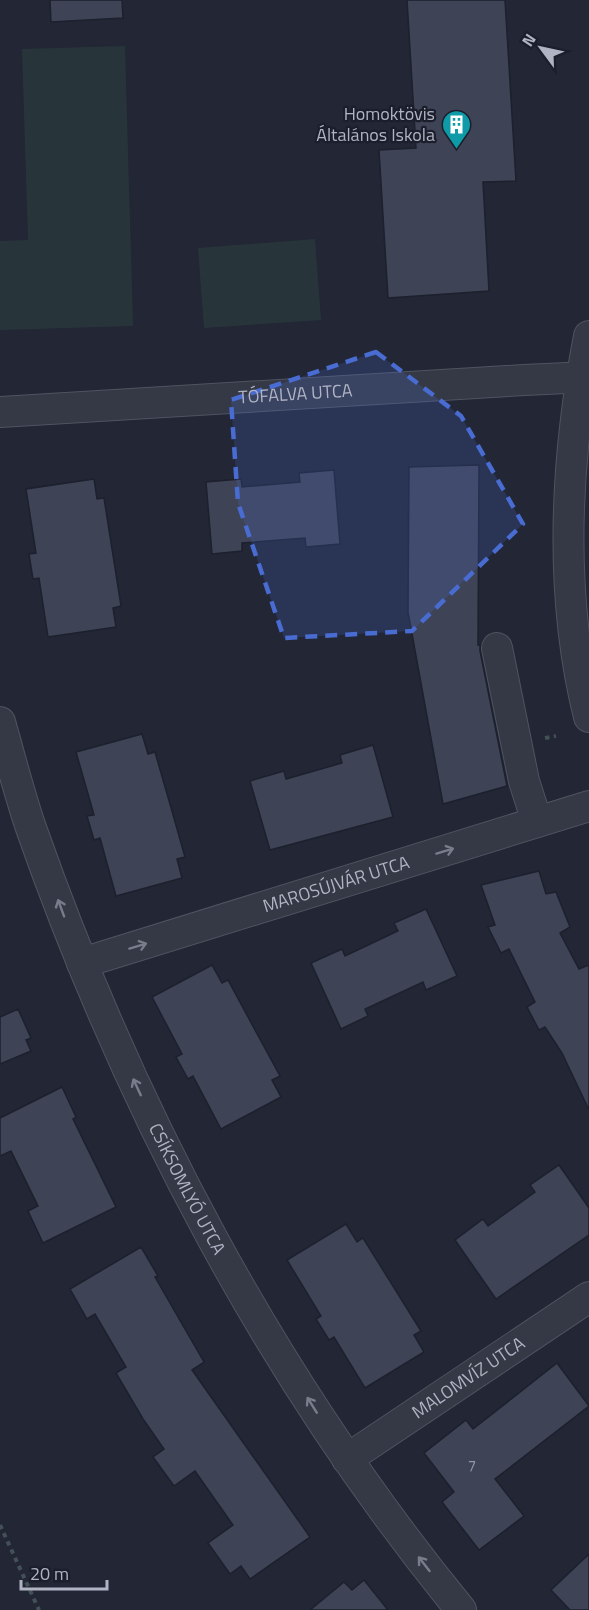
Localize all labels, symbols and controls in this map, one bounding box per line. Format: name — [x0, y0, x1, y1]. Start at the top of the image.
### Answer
north arrow — [511, 18, 571, 78]
text: N — [515, 29, 542, 51]
place label: Homoktövis Általános Iskola — [316, 100, 435, 148]
building icon: Homoktövis Általános Iskola — [440, 108, 472, 150]
street label: TÓFALVA UTCA — [238, 376, 353, 410]
one-way arrow — [435, 845, 454, 856]
street label: MAROSÚJVÁR UTCA — [259, 848, 413, 919]
one-way arrow — [54, 899, 65, 918]
one-way arrow — [128, 940, 147, 951]
one-way arrow — [131, 1079, 142, 1097]
street label: CSÍKSOMLYÓ UTCA — [142, 1119, 233, 1259]
street label: MALOMVÍZ UTCA — [406, 1330, 530, 1425]
one-way arrow — [306, 1397, 318, 1414]
house number: 7 — [468, 1454, 476, 1477]
scale bar — [21, 1553, 106, 1591]
one-way arrow — [418, 1557, 431, 1573]
text: 20 m — [30, 1560, 69, 1587]

